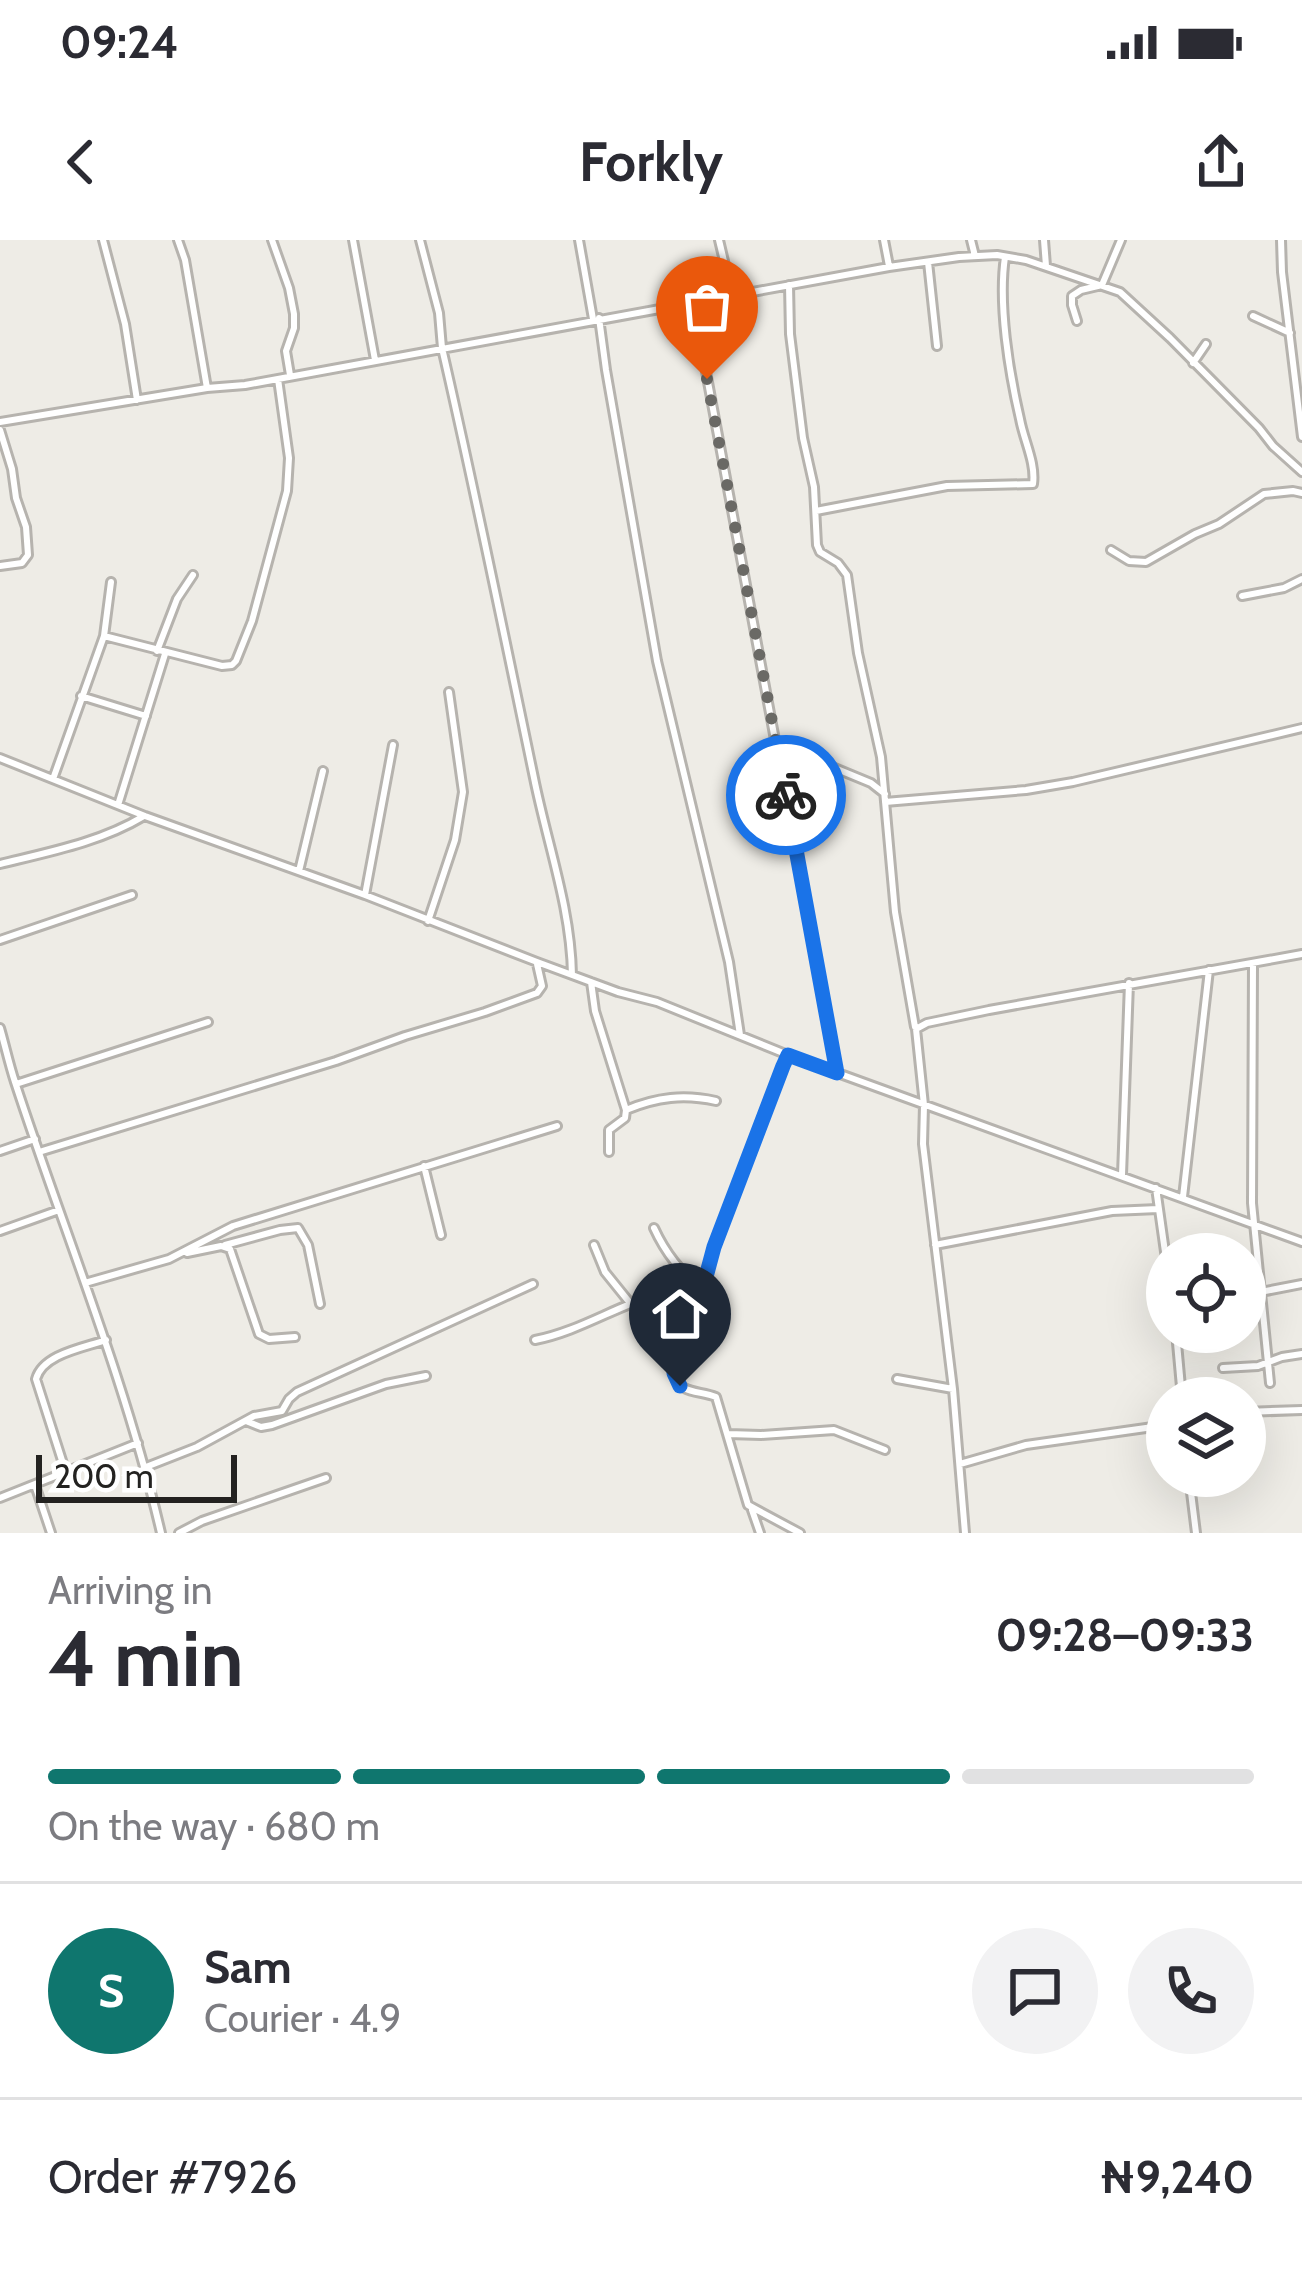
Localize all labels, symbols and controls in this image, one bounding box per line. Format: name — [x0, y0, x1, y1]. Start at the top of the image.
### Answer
text: 09:24 — [60, 15, 179, 69]
icon: back — [48, 129, 114, 195]
text: Forkly — [579, 129, 723, 195]
icon: share — [1188, 129, 1254, 195]
pin — [656, 256, 758, 379]
icon: bag — [674, 274, 740, 340]
courier — [726, 735, 846, 855]
icon: bike — [753, 762, 819, 828]
map controls — [1146, 1233, 1266, 1497]
button: locate — [1146, 1233, 1266, 1353]
pin — [629, 1263, 731, 1386]
icon: home — [647, 1281, 713, 1347]
button: layers — [1146, 1377, 1266, 1497]
scale bar — [36, 1449, 237, 1502]
text: 200 m — [54, 1456, 154, 1496]
text: Arriving in — [48, 1566, 212, 1614]
text: 09:28–09:33 — [996, 1608, 1254, 1662]
text: 4 min — [48, 1611, 244, 1706]
text: On the way · 680 m — [48, 1802, 380, 1850]
button: chat — [972, 1928, 1098, 2054]
button: phone — [1128, 1928, 1254, 2054]
text: Sam — [204, 1940, 292, 1994]
text: S — [98, 1964, 124, 2018]
text: Courier · 4.9 — [204, 1994, 401, 2042]
text: Order #7926 — [48, 2150, 297, 2204]
text: ₦9,240 — [1099, 2150, 1254, 2204]

